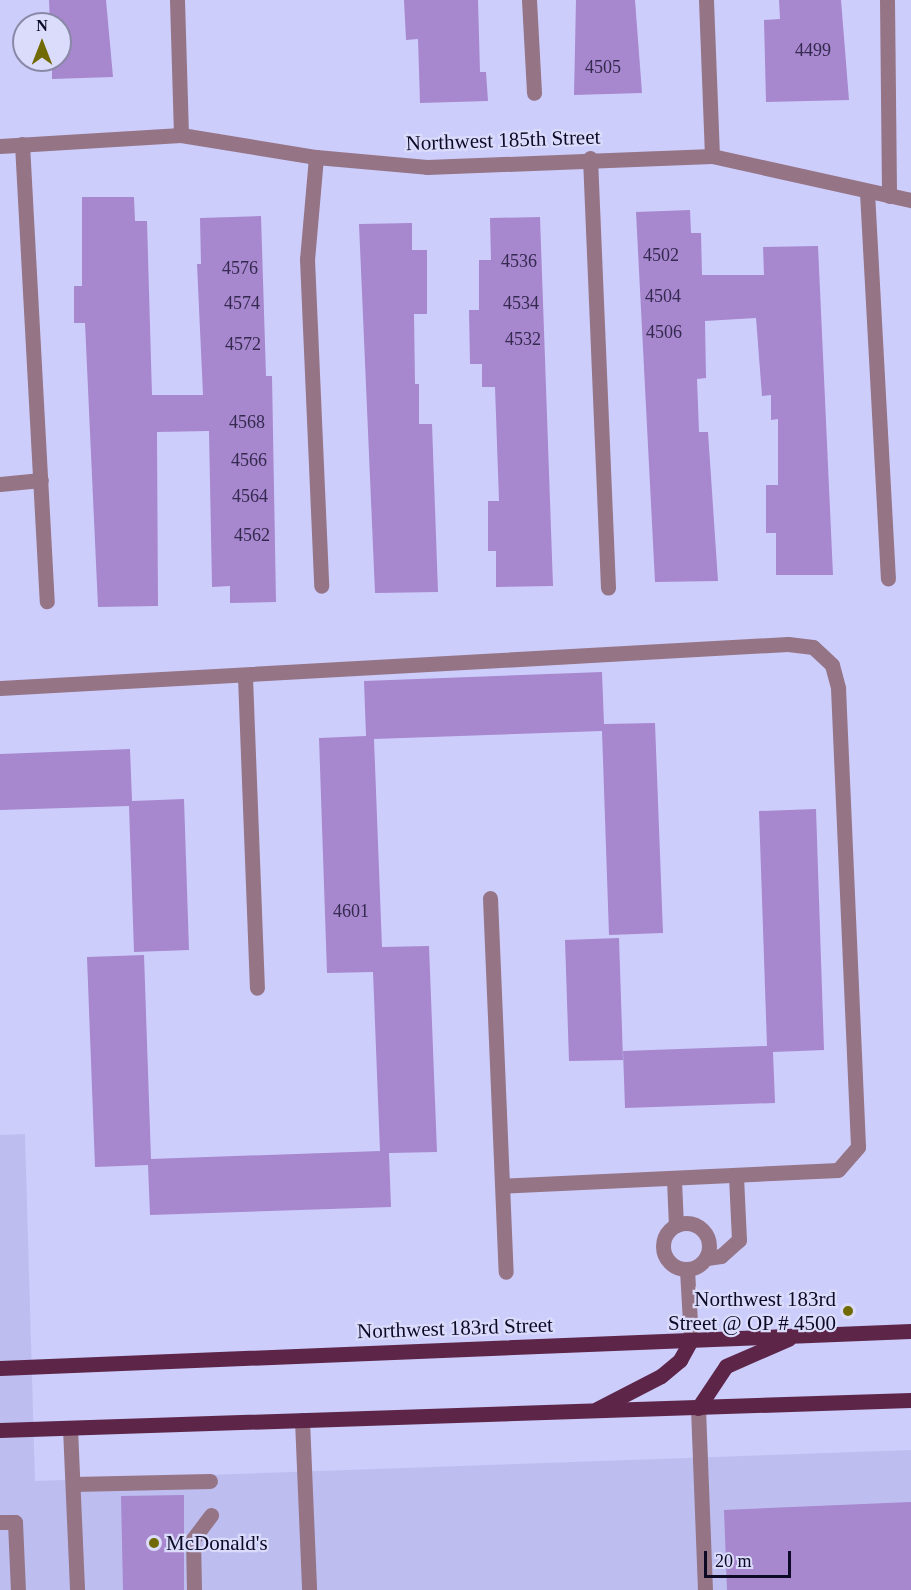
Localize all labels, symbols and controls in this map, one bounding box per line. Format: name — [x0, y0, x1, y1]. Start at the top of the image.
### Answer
north arrow — [12, 12, 72, 72]
text: N — [36, 17, 48, 34]
house number: 4499 — [795, 39, 831, 61]
house number: 4505 — [585, 56, 621, 78]
street label: Northwest 185th Street — [405, 124, 601, 156]
house number: 4502 — [643, 244, 679, 266]
house number: 4536 — [501, 250, 537, 272]
house number: 4576 — [222, 257, 258, 279]
house number: 4504 — [645, 285, 681, 307]
house number: 4574 — [224, 292, 260, 314]
house number: 4534 — [503, 292, 539, 314]
house number: 4506 — [646, 321, 682, 343]
house number: 4532 — [505, 328, 541, 350]
house number: 4572 — [225, 333, 261, 355]
house number: 4568 — [229, 411, 265, 433]
house number: 4566 — [231, 449, 267, 471]
house number: 4564 — [232, 485, 268, 507]
house number: 4562 — [234, 524, 270, 546]
house number: 4601 — [333, 900, 369, 922]
place label: Northwest 183rd Street @ OP # 4500 — [667, 1286, 836, 1336]
marker: Northwest 183rd Street @ OP # 4500 — [841, 1304, 855, 1318]
street label: Northwest 183rd Street — [357, 1312, 553, 1344]
place label: McDonald's — [166, 1530, 268, 1556]
marker: McDonald's — [147, 1536, 161, 1550]
scale bar — [707, 1539, 794, 1577]
text: 20 m — [715, 1551, 752, 1571]

